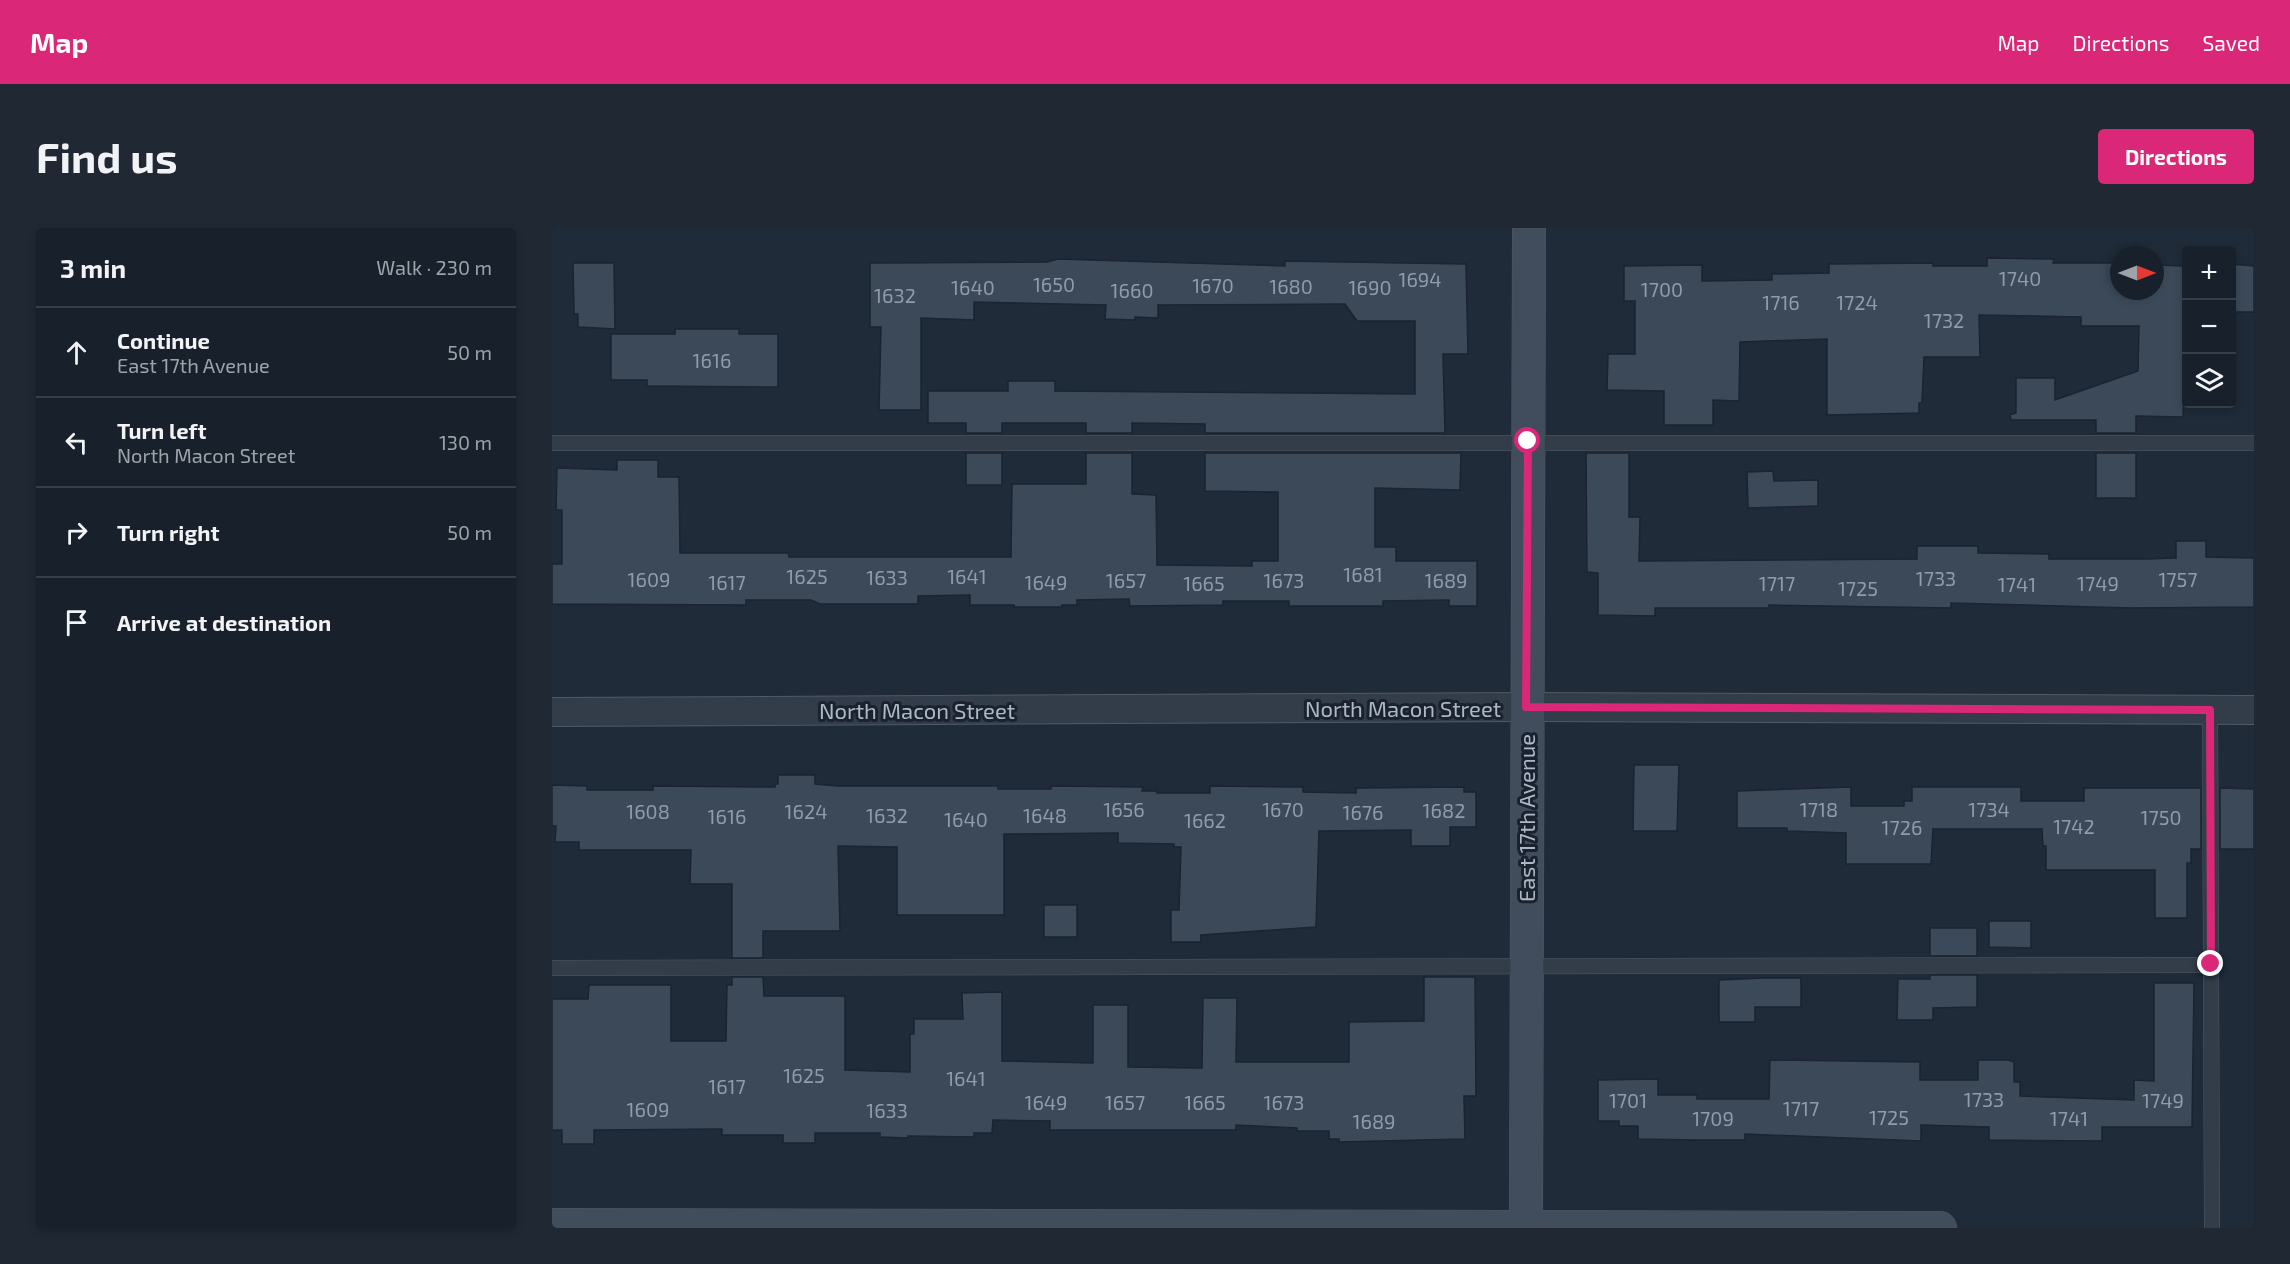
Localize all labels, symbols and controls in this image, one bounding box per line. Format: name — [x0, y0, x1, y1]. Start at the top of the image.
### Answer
text: Map — [30, 25, 88, 59]
text: Map — [1997, 30, 2040, 55]
text: Directions — [2073, 30, 2169, 55]
text: Saved — [2202, 30, 2260, 55]
button: Directions — [2098, 129, 2254, 184]
text: Find us — [36, 131, 178, 181]
north arrow — [2110, 246, 2164, 300]
map controls — [2182, 246, 2236, 408]
button: + — [2182, 246, 2236, 300]
text: 3 min — [60, 252, 126, 283]
text: Walk · 230 m — [376, 255, 492, 279]
house number: 1740 — [1999, 266, 2041, 290]
house number: 1694 — [1398, 267, 1442, 291]
house number: 1650 — [1033, 272, 1075, 296]
house number: 1670 — [1192, 273, 1234, 297]
house number: 1680 — [1269, 274, 1313, 298]
house number: 1640 — [951, 275, 995, 299]
house number: 1690 — [1349, 275, 1391, 299]
house number: 1700 — [1641, 277, 1683, 301]
house number: 1660 — [1111, 278, 1153, 302]
house number: 1632 — [874, 283, 916, 307]
house number: 1716 — [1762, 290, 1800, 314]
house number: 1724 — [1836, 290, 1878, 314]
button: − — [2182, 300, 2236, 354]
house number: 1732 — [1924, 308, 1964, 332]
text: Continue — [117, 327, 210, 353]
icon: ahead — [60, 336, 93, 369]
text: 50 m — [447, 340, 492, 364]
house number: 1616 — [693, 348, 731, 372]
text: East 17th Avenue — [117, 353, 270, 377]
button: layers — [2182, 354, 2236, 408]
text: Turn left — [117, 417, 206, 443]
icon: left — [60, 426, 93, 459]
route start — [1514, 427, 1540, 453]
text: 130 m — [439, 430, 492, 454]
text: North Macon Street — [117, 443, 295, 467]
icon: right — [60, 516, 93, 549]
text: Turn right — [117, 519, 219, 545]
text: 50 m — [447, 520, 492, 544]
house number: 1681 — [1343, 562, 1383, 586]
house number: 1625 — [786, 564, 828, 588]
house number: 1641 — [947, 564, 987, 588]
house number: 1633 — [866, 565, 908, 589]
house number: 1733 — [1916, 566, 1956, 590]
house number: 1609 — [628, 567, 670, 591]
house number: 1757 — [2158, 567, 2198, 591]
house number: 1657 — [1106, 568, 1146, 592]
house number: 1673 — [1264, 568, 1304, 592]
house number: 1689 — [1425, 568, 1467, 592]
house number: 1617 — [708, 570, 746, 594]
house number: 1649 — [1024, 570, 1068, 594]
house number: 1665 — [1183, 571, 1225, 595]
house number: 1717 — [1759, 571, 1795, 595]
house number: 1749 — [2077, 571, 2119, 595]
house number: 1741 — [1998, 572, 2036, 596]
house number: 1725 — [1838, 576, 1878, 600]
icon: arrive — [60, 606, 93, 639]
text: Arrive at destination — [117, 609, 331, 635]
street label: North Macon Street — [1305, 695, 1501, 721]
street label: North Macon Street — [819, 697, 1015, 723]
street label: East 17th Avenue — [1513, 734, 1539, 902]
house number: 1656 — [1103, 797, 1145, 821]
house number: 1670 — [1262, 797, 1304, 821]
house number: 1718 — [1800, 797, 1838, 821]
house number: 1734 — [1968, 797, 2010, 821]
house number: 1682 — [1423, 798, 1465, 822]
house number: 1608 — [626, 799, 670, 823]
house number: 1624 — [785, 799, 827, 823]
house number: 1676 — [1342, 800, 1384, 824]
house number: 1632 — [866, 803, 908, 827]
house number: 1648 — [1023, 803, 1067, 827]
house number: 1616 — [708, 804, 746, 828]
house number: 1750 — [2141, 805, 2181, 829]
house number: 1640 — [944, 807, 988, 831]
house number: 1662 — [1184, 808, 1226, 832]
house number: 1742 — [2053, 814, 2095, 838]
house number: 1726 — [1882, 815, 1922, 839]
route end — [2197, 950, 2223, 976]
house number: 1625 — [783, 1063, 825, 1087]
house number: 1641 — [946, 1066, 986, 1090]
house number: 1617 — [708, 1074, 746, 1098]
house number: 1733 — [1964, 1087, 2004, 1111]
house number: 1701 — [1609, 1088, 1647, 1112]
house number: 1749 — [2142, 1088, 2184, 1112]
house number: 1649 — [1024, 1090, 1068, 1114]
house number: 1657 — [1105, 1090, 1145, 1114]
house number: 1665 — [1184, 1090, 1226, 1114]
house number: 1673 — [1264, 1090, 1304, 1114]
house number: 1717 — [1783, 1096, 1819, 1120]
house number: 1609 — [627, 1097, 669, 1121]
house number: 1633 — [866, 1098, 908, 1122]
house number: 1725 — [1869, 1105, 1909, 1129]
house number: 1709 — [1692, 1106, 1734, 1130]
house number: 1741 — [2050, 1106, 2088, 1130]
house number: 1689 — [1353, 1109, 1395, 1133]

